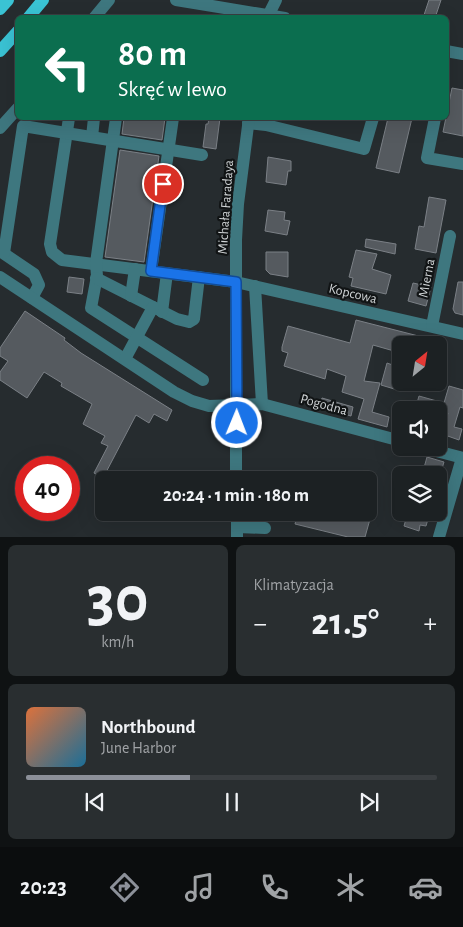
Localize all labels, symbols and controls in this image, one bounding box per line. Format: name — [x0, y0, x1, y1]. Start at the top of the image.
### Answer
icon: left — [35, 35, 100, 100]
text: 80 m — [118, 37, 187, 72]
text: Skręć w lewo — [118, 78, 227, 100]
street label: Michała Faradaya — [216, 159, 236, 255]
pin — [142, 163, 184, 205]
icon: arrive — [149, 170, 177, 198]
street label: Mierna — [416, 257, 438, 299]
street label: Kopcowa — [327, 282, 379, 306]
north arrow — [392, 336, 448, 391]
map controls — [392, 336, 447, 521]
street label: Pogodna — [299, 392, 349, 418]
position arrow — [210, 396, 262, 448]
button: sound — [392, 401, 447, 456]
speed limit sign: 40 — [15, 456, 80, 521]
button: layers — [392, 466, 447, 521]
text: 20:24 · 1 min · 180 m — [163, 486, 309, 505]
text: 30 — [87, 568, 149, 633]
text: Klimatyzacja — [254, 577, 334, 593]
text: 21.5° — [311, 604, 379, 642]
text: − — [254, 610, 267, 638]
text: + — [424, 610, 437, 638]
text: km/h — [101, 634, 134, 650]
text: Northbound — [101, 718, 196, 737]
text: June Harbor — [101, 740, 176, 756]
icon: previous — [81, 788, 109, 816]
icon: pause — [218, 788, 246, 816]
icon: next — [355, 788, 383, 816]
icon: directions — [107, 870, 142, 905]
icon: music — [182, 870, 217, 905]
icon: phone — [257, 870, 292, 905]
icon: climate — [333, 870, 368, 905]
icon: car — [408, 870, 443, 905]
text: 20:23 — [20, 876, 67, 898]

